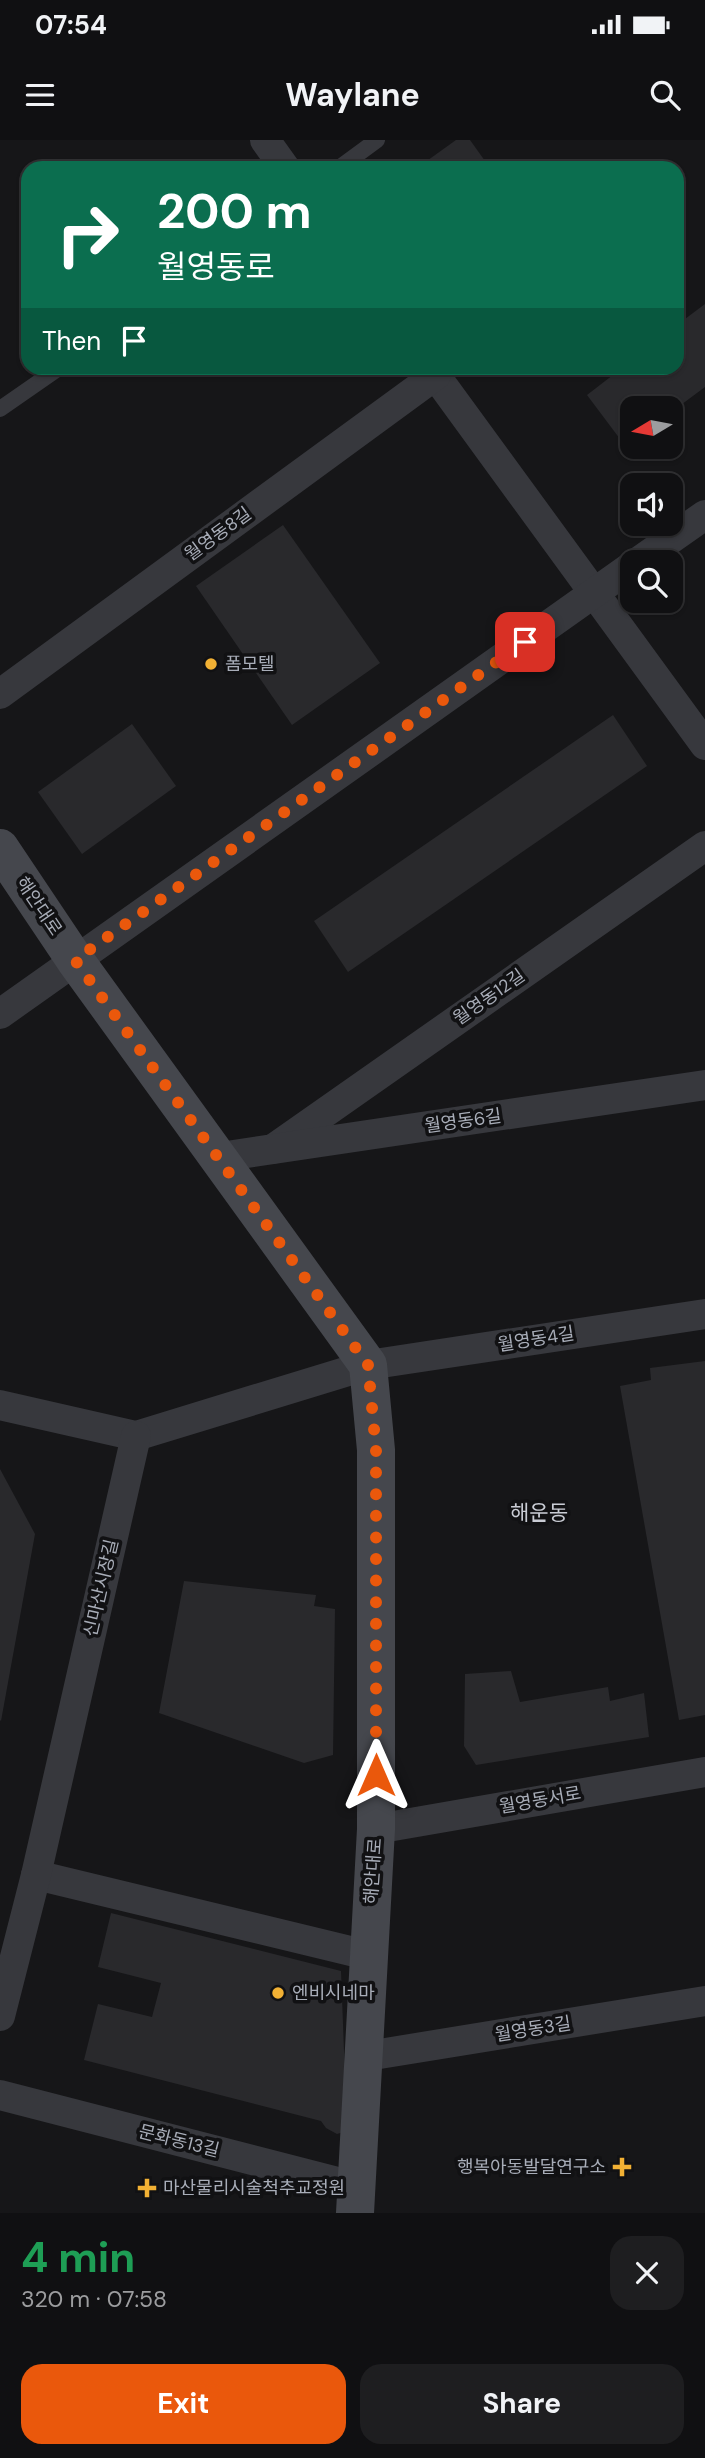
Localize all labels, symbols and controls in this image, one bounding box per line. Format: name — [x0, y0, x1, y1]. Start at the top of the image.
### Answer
text: 07:54 — [35, 8, 107, 42]
text: Waylane — [285, 74, 420, 116]
icon: menu — [21, 76, 59, 114]
icon: search — [646, 76, 684, 114]
text: 200 m — [157, 179, 312, 243]
icon: right — [42, 189, 133, 280]
text: 월영동로 — [157, 246, 275, 288]
icon: arrive — [115, 322, 153, 360]
text: Then — [42, 324, 101, 358]
north arrow — [620, 396, 682, 458]
map controls — [620, 396, 683, 613]
button: sound — [620, 473, 683, 536]
street label: 월영동8길 — [180, 502, 256, 566]
button: search — [620, 550, 683, 613]
pin — [495, 612, 555, 672]
icon: arrive — [506, 623, 544, 661]
place label: 폼모텔 — [225, 652, 275, 676]
marker: 폼모텔 — [203, 656, 219, 672]
street label: 해안대로 — [11, 872, 67, 940]
street label: 월영동12길 — [448, 964, 530, 1030]
street label: 월영동6길 — [423, 1104, 503, 1138]
street label: 월영동4길 — [496, 1321, 576, 1357]
district label: 해운동 — [510, 1499, 568, 1527]
street label: 신마산시장길 — [78, 1537, 124, 1639]
position arrow — [339, 1738, 413, 1812]
street label: 월영동서로 — [497, 1781, 583, 1819]
street label: 해안대로 — [359, 1837, 387, 1905]
place label: 엔비시네마 — [292, 1981, 375, 2005]
marker: 엔비시네마 — [270, 1985, 286, 2001]
street label: 월영동3길 — [493, 2011, 573, 2047]
street label: 문화동13길 — [136, 2119, 222, 2163]
place label: 행복아동발달연구소 — [457, 2155, 606, 2179]
marker: 행복아동발달연구소 — [612, 2157, 632, 2177]
place label: 마산물리시술척추교정원 — [163, 2176, 345, 2200]
marker: 마산물리시술척추교정원 — [137, 2178, 157, 2198]
text: 4 min — [21, 2230, 135, 2285]
button: close — [610, 2236, 684, 2310]
text: 320 m · 07:58 — [21, 2284, 167, 2314]
button: Exit — [21, 2364, 346, 2444]
button: Share — [360, 2364, 684, 2444]

